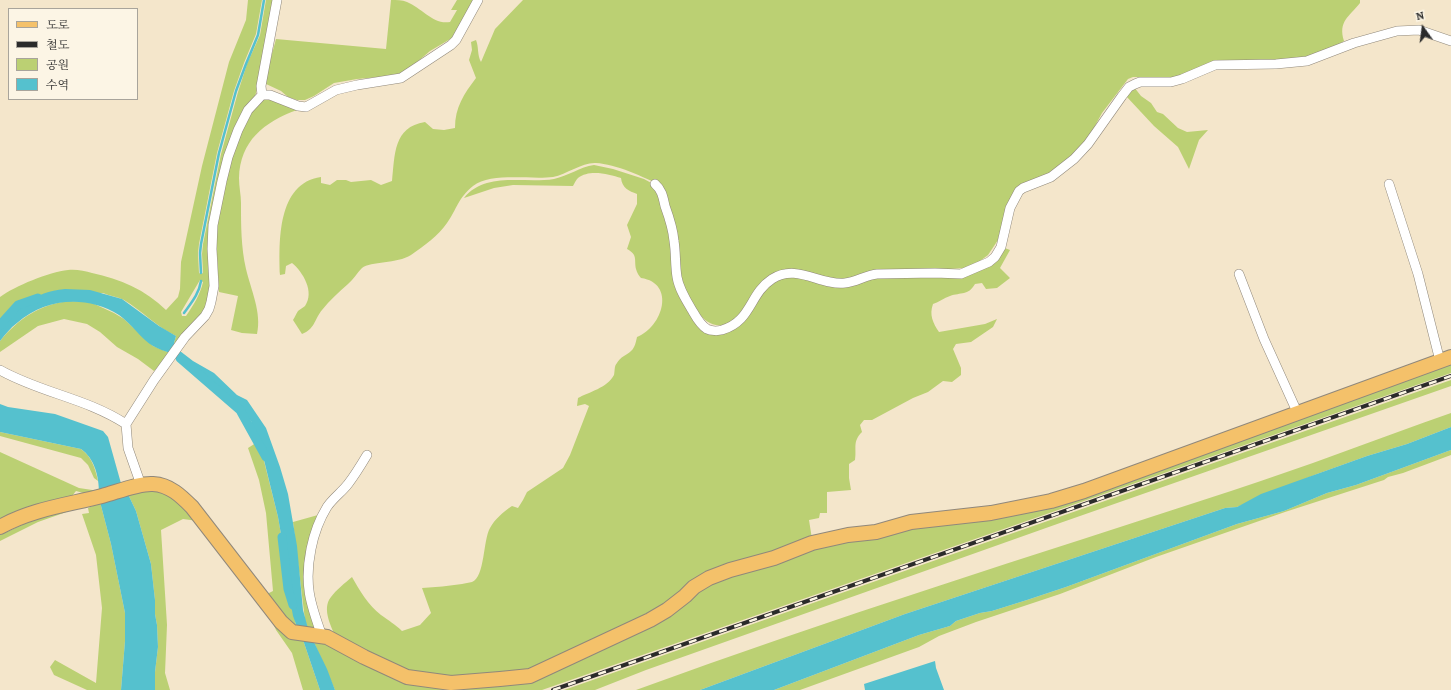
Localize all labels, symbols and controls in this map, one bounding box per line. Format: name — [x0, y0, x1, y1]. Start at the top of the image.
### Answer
legend — [8, 8, 138, 100]
north arrow — [1403, 8, 1443, 48]
text: N — [1414, 8, 1426, 24]
text: 도로 — [46, 17, 69, 33]
text: 철도 — [46, 37, 69, 53]
text: 공원 — [46, 57, 69, 73]
text: 수역 — [46, 77, 69, 93]

